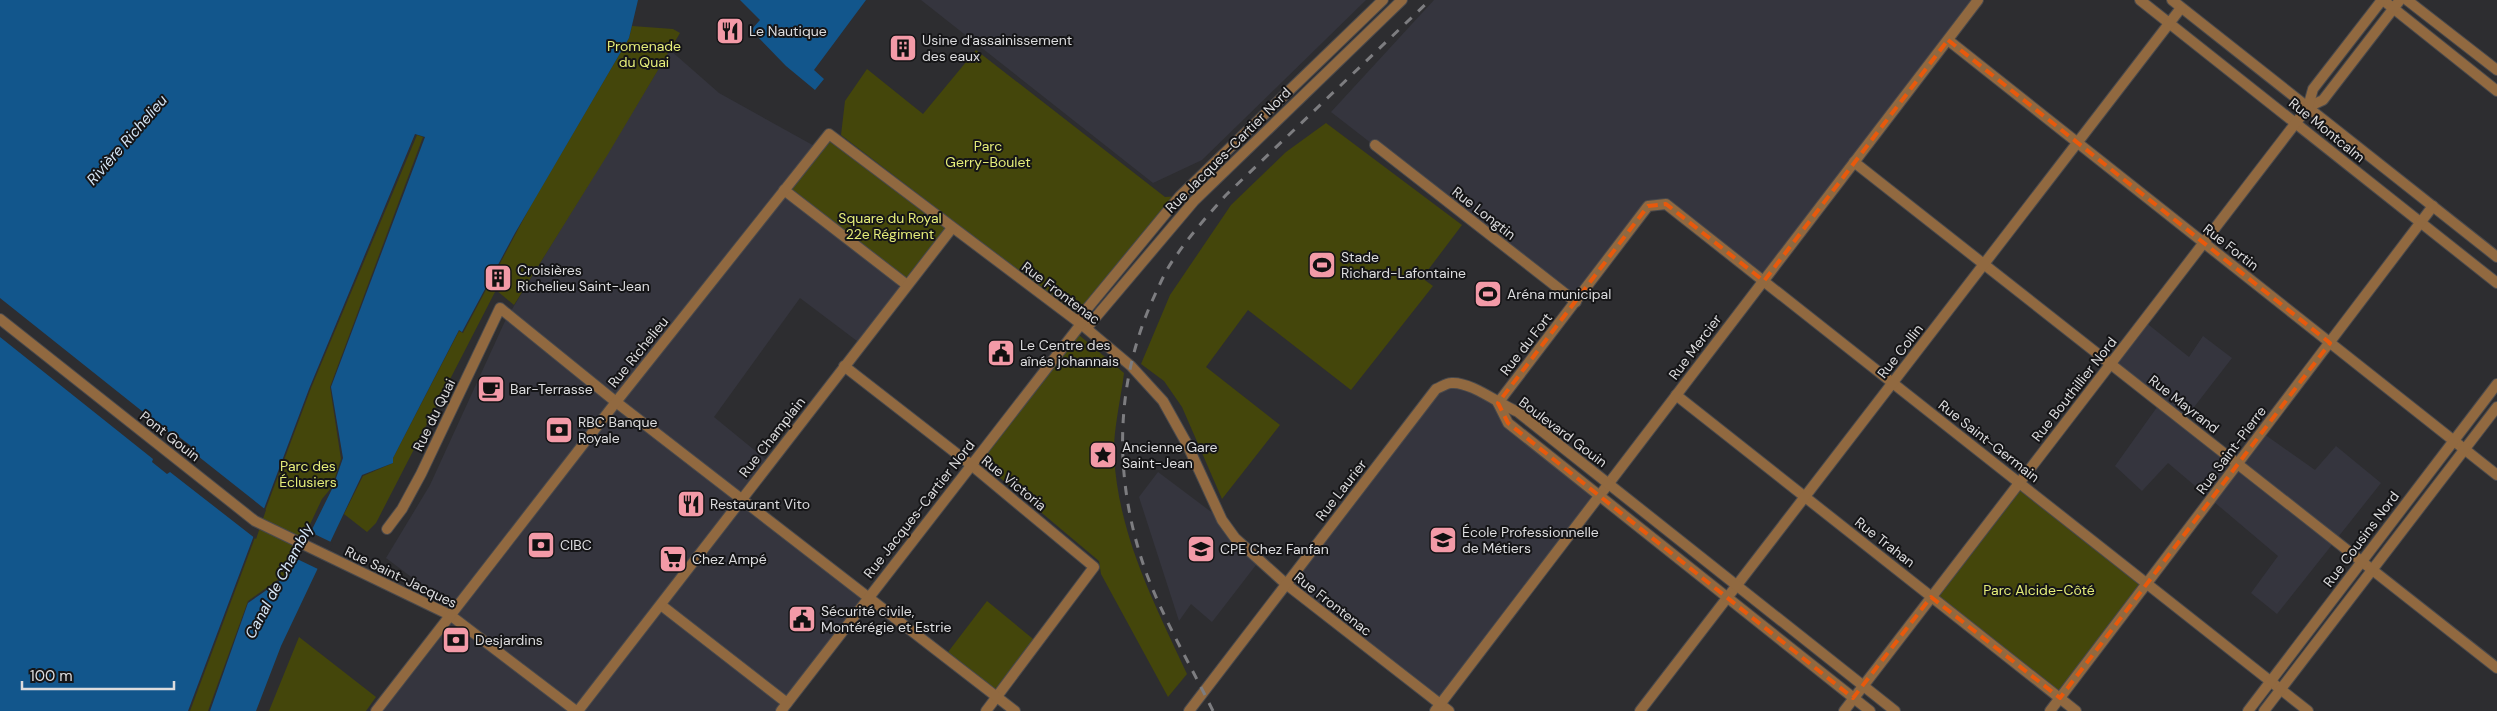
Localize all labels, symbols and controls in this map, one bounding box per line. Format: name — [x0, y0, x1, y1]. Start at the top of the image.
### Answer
restaurant icon: Le Nautique — [715, 16, 745, 46]
place label: Le Nautique — [749, 22, 827, 40]
place label: Usine d'assainissement des eaux — [922, 31, 1072, 65]
building icon: Usine d'assainissement des eaux — [888, 33, 918, 63]
park label: Promenade du Quai — [607, 37, 681, 71]
street label: Rue Jacques-Cartier Nord — [1161, 83, 1295, 217]
water label: Rivière Richelieu — [82, 90, 172, 189]
street label: Rue Montcalm — [2285, 94, 2369, 166]
park label: Parc Gerry-Boulet — [945, 137, 1031, 171]
street label: Rue Longtin — [1448, 182, 1520, 244]
park label: Square du Royal 22e Régiment — [838, 209, 942, 243]
street label: Rue Fortin — [2200, 220, 2262, 274]
place label: Stade Richard-Lafontaine — [1341, 248, 1466, 282]
sports icon: Stade Richard-Lafontaine — [1307, 250, 1337, 280]
street label: Rue Frontenac — [1018, 258, 1104, 328]
place label: Croisières Richelieu Saint-Jean — [517, 261, 650, 295]
building icon: Croisières Richelieu Saint-Jean — [483, 263, 513, 293]
sports icon: Aréna municipal — [1473, 279, 1503, 309]
place label: Aréna municipal — [1507, 285, 1611, 303]
street label: Rue du Fort — [1496, 309, 1556, 379]
street label: Rue Mercier — [1665, 311, 1725, 383]
street label: Rue Richelieu — [604, 313, 672, 391]
street label: Rue Collin — [1873, 320, 1927, 382]
street label: Rue Bouthillier Nord — [2028, 333, 2120, 445]
place label: Le Centre des aînés johannais — [1020, 336, 1119, 370]
public building icon: Le Centre des aînés johannais — [986, 338, 1016, 368]
street label: Rue Mayrand — [2145, 371, 2223, 437]
cafe icon: Bar-Terrasse — [476, 374, 506, 404]
street label: Rue du Quai — [409, 376, 459, 454]
place label: Bar-Terrasse — [510, 380, 593, 398]
street label: Rue Champlain — [735, 393, 809, 481]
street label: Boulevard Gouin — [1515, 393, 1611, 471]
street label: Rue Saint-Germain — [1935, 396, 2043, 486]
street label: Rue Saint-Pierre — [2192, 402, 2270, 498]
street label: Pont Gouin — [136, 407, 204, 465]
place label: RBC Banque Royale — [578, 413, 657, 447]
bank icon: RBC Banque Royale — [544, 415, 574, 445]
street label: Rue Jacques-Cartier Nord — [860, 436, 978, 582]
place label: Ancienne Gare Saint-Jean — [1122, 438, 1218, 472]
place icon: Ancienne Gare Saint-Jean — [1088, 440, 1118, 470]
street label: Rue Victoria — [978, 451, 1050, 515]
street label: Rue Laurier — [1312, 456, 1370, 524]
park label: Parc des Éclusiers — [279, 457, 337, 491]
street label: Rue Cousins Nord — [2319, 488, 2403, 590]
restaurant icon: Restaurant Vito — [676, 489, 706, 519]
place label: Restaurant Vito — [710, 495, 810, 513]
street label: Rue Trahan — [1851, 513, 1919, 571]
water label: Canal de Chambly — [240, 519, 318, 642]
place label: École Professionnelle de Métiers — [1462, 523, 1599, 557]
school or university icon: École Professionnelle de Métiers — [1428, 525, 1458, 555]
bank icon: CIBC — [526, 530, 556, 560]
school or university icon: CPE Chez Fanfan — [1186, 534, 1216, 564]
place label: CIBC — [560, 536, 592, 554]
place label: CPE Chez Fanfan — [1220, 540, 1329, 558]
street label: Rue Saint-Jacques — [342, 542, 460, 612]
supermarket icon: Chez Ampé — [658, 544, 688, 574]
place label: Chez Ampé — [692, 550, 767, 568]
street label: Rue Frontenac — [1291, 568, 1375, 640]
park label: Parc Alcide-Côté — [1983, 581, 2095, 599]
place label: Sécurité civile, Montérégie et Estrie — [821, 602, 952, 636]
public building icon: Sécurité civile, Montérégie et Estrie — [787, 604, 817, 634]
bank icon: Desjardins — [441, 625, 471, 655]
place label: Desjardins — [475, 631, 543, 649]
scale bar — [22, 658, 175, 690]
text: 100 m — [30, 666, 73, 686]

